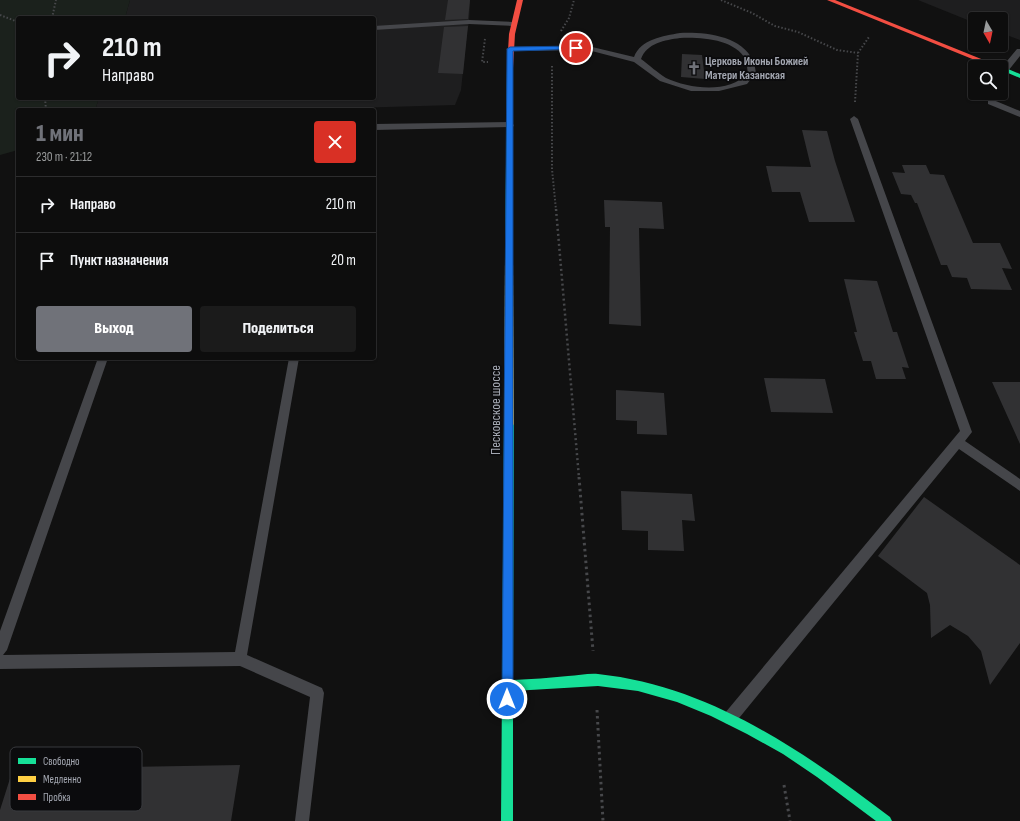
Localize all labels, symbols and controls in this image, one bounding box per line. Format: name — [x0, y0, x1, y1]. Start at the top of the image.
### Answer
north arrow — [968, 12, 1008, 52]
map controls — [968, 12, 1008, 100]
text: 210 m — [102, 31, 162, 64]
pin — [559, 31, 593, 65]
icon: right — [36, 32, 88, 84]
icon: arrive — [565, 37, 587, 59]
place label: Церковь Иконы Божией Матери Казанская — [705, 54, 808, 83]
church icon: Церковь Иконы Божией Матери Казанская — [686, 60, 702, 76]
button: search — [968, 60, 1008, 100]
text: Направо — [102, 65, 154, 86]
text: 1 мин — [36, 119, 84, 148]
button: close — [314, 121, 356, 163]
text: 230 m · 21:12 — [36, 149, 92, 165]
icon: right — [36, 194, 58, 216]
text: Направо — [70, 195, 116, 214]
text: 210 m — [326, 195, 356, 214]
icon: arrive — [36, 250, 58, 272]
text: Пункт назначения — [70, 251, 168, 270]
text: 20 m — [331, 251, 356, 270]
button: Выход — [36, 306, 192, 352]
button: Поделиться — [200, 306, 356, 352]
street label: Песковское шоссе — [487, 365, 504, 455]
position arrow — [486, 678, 528, 720]
legend — [10, 747, 142, 811]
text: Свободно — [43, 755, 80, 768]
text: Медленно — [43, 773, 82, 786]
text: Пробка — [43, 791, 71, 804]

